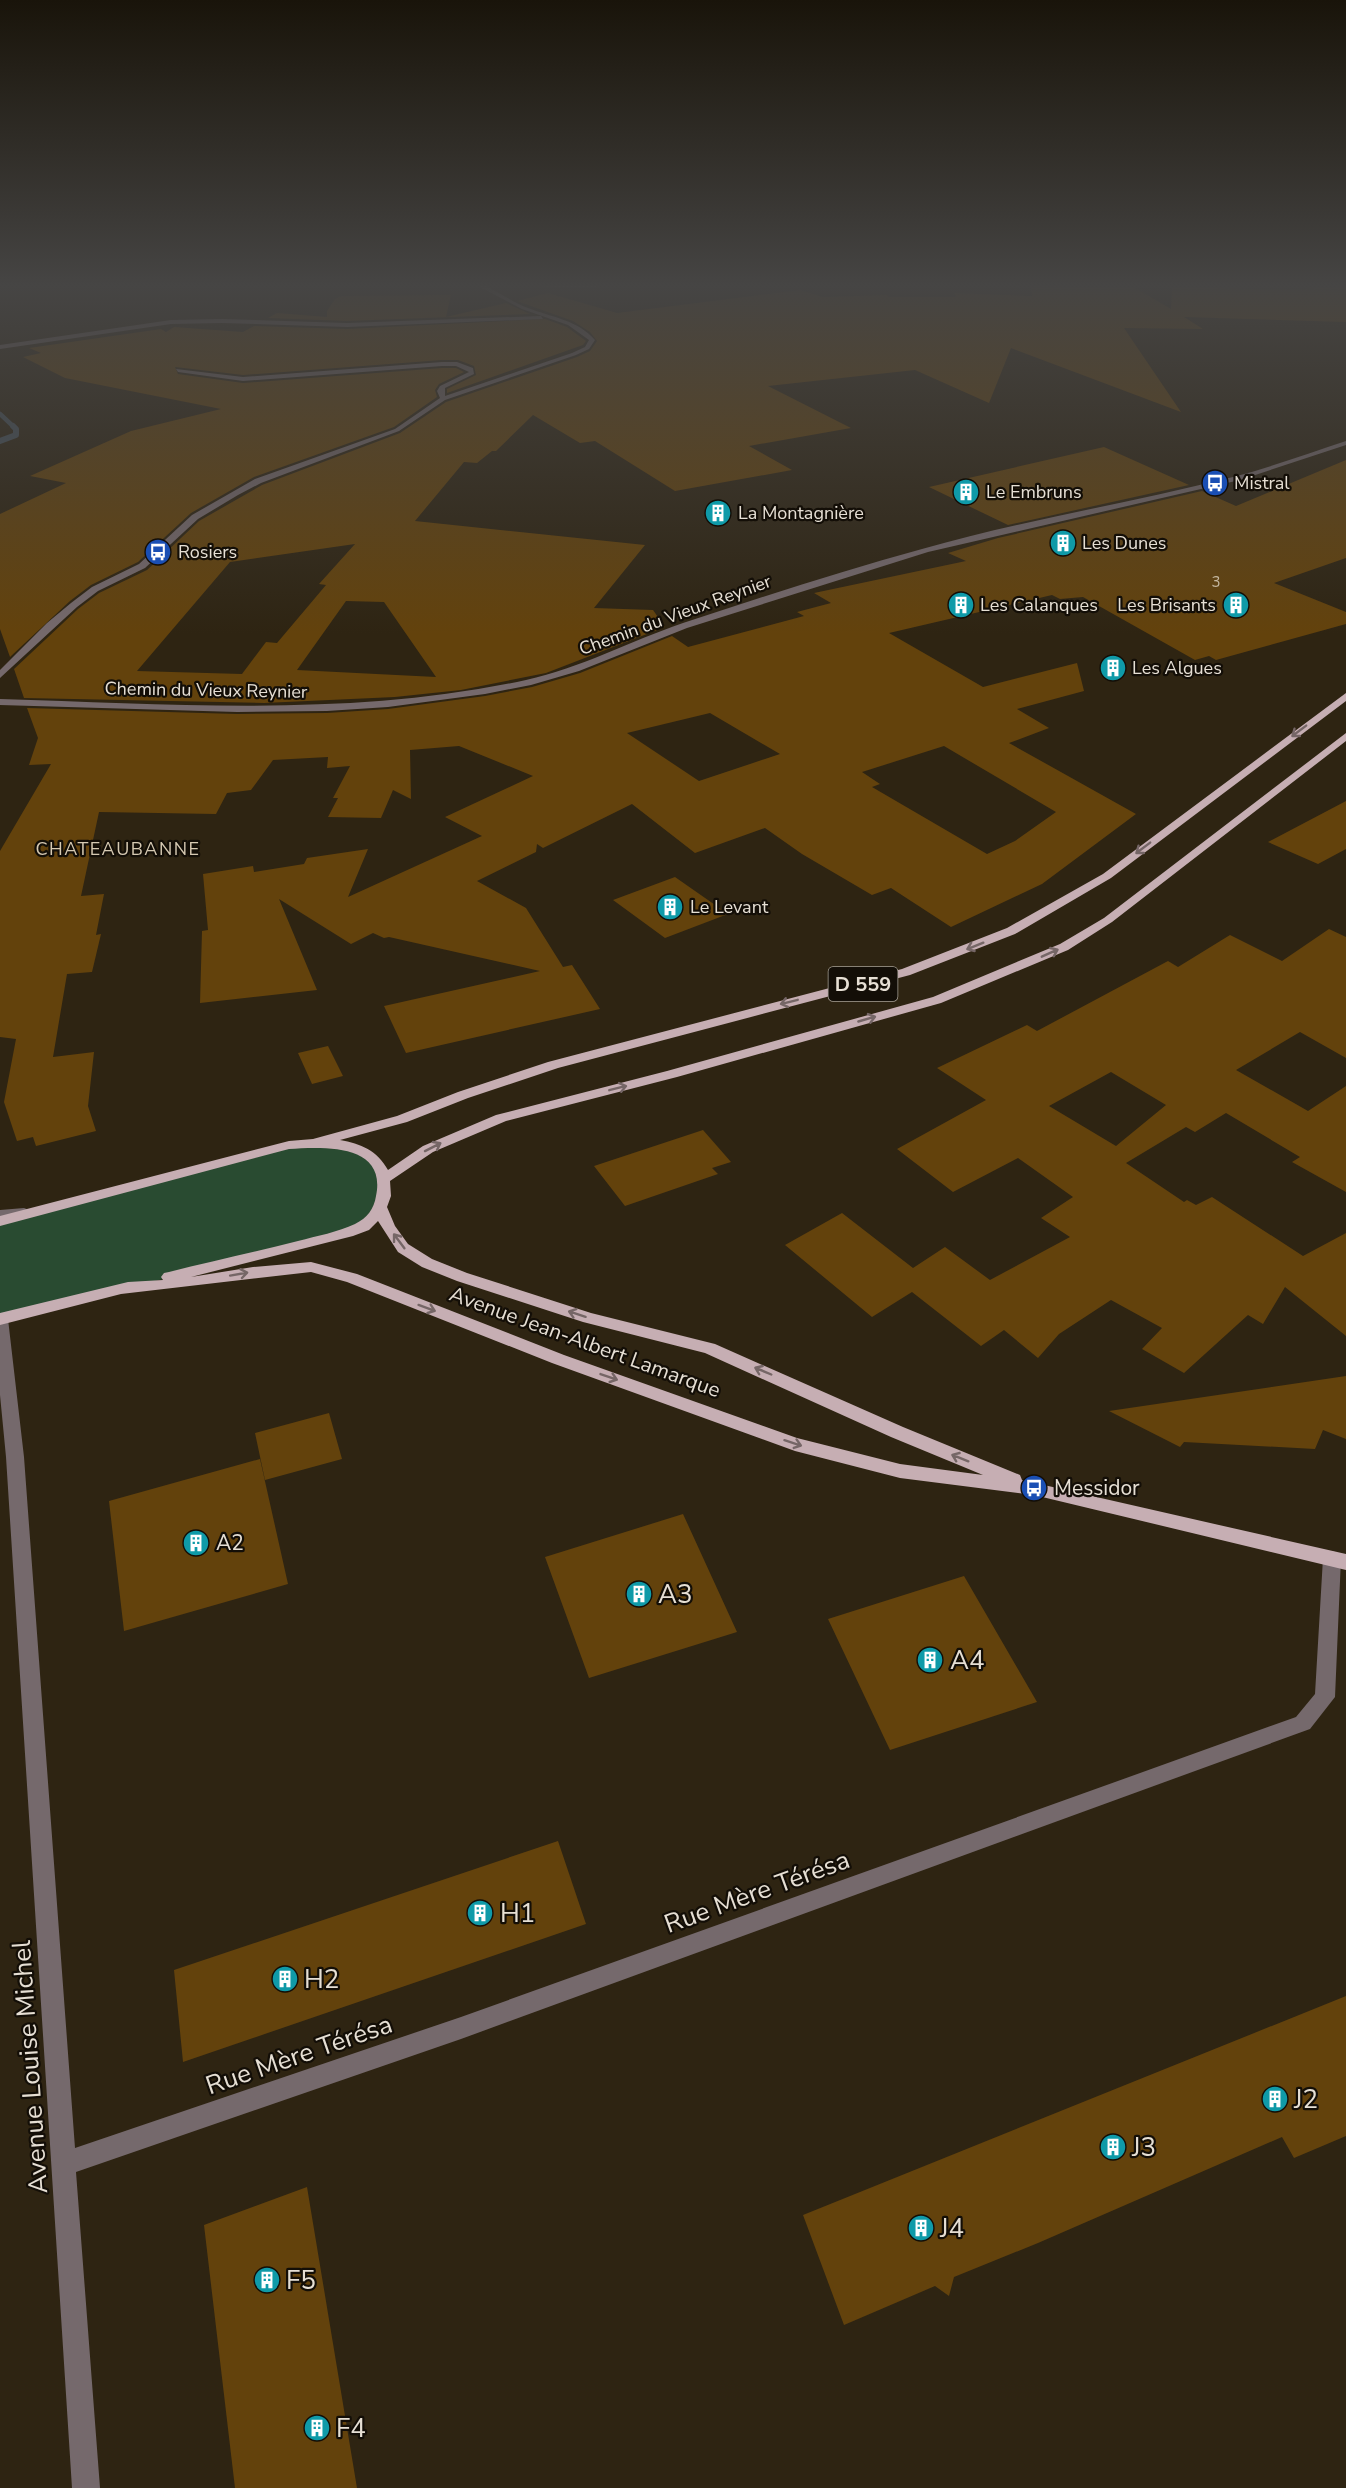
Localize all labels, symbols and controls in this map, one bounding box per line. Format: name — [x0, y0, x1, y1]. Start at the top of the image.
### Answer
bus stop icon: Mistral — [1200, 468, 1230, 498]
place label: Mistral — [1234, 471, 1290, 495]
building icon: Le Embruns — [951, 477, 981, 507]
place label: Le Embruns — [986, 480, 1082, 504]
building icon: La Montagnière — [703, 498, 733, 528]
place label: La Montagnière — [738, 501, 864, 525]
building icon: Les Dunes — [1048, 528, 1078, 558]
place label: Les Dunes — [1082, 531, 1166, 555]
bus stop icon: Rosiers — [143, 537, 173, 567]
place label: Rosiers — [178, 540, 237, 564]
street label: Chemin du Vieux Reynier — [576, 569, 775, 661]
house number: 3 — [1211, 572, 1221, 592]
building icon: Les Calanques — [946, 590, 976, 620]
building icon: Les Brisants — [1221, 590, 1251, 620]
place label: Les Calanques — [980, 593, 1098, 617]
place label: Les Brisants — [1117, 593, 1216, 617]
building icon: Les Algues — [1098, 653, 1128, 683]
place label: Les Algues — [1132, 656, 1222, 680]
street label: Chemin du Vieux Reynier — [104, 676, 308, 704]
one-way arrow — [1292, 725, 1308, 737]
district label: CHATEAUBANNE — [35, 837, 201, 861]
one-way arrow — [1135, 841, 1151, 854]
building icon: Le Levant — [655, 892, 685, 922]
place label: Le Levant — [690, 895, 769, 919]
one-way arrow — [967, 941, 985, 952]
one-way arrow — [1040, 947, 1058, 958]
road number: D 559 — [828, 967, 898, 1001]
one-way arrow — [780, 997, 799, 1009]
one-way arrow — [857, 1013, 876, 1025]
one-way arrow — [608, 1081, 627, 1093]
one-way arrow — [423, 1141, 441, 1152]
one-way arrow — [392, 1233, 405, 1249]
one-way arrow — [229, 1268, 249, 1279]
street label: Avenue Jean-Albert Lamarque — [446, 1280, 724, 1404]
one-way arrow — [417, 1303, 436, 1314]
one-way arrow — [568, 1308, 587, 1319]
one-way arrow — [754, 1365, 772, 1376]
one-way arrow — [599, 1372, 618, 1383]
one-way arrow — [783, 1438, 802, 1449]
one-way arrow — [951, 1452, 970, 1463]
bus stop icon: Messidor — [1019, 1473, 1049, 1503]
place label: Messidor — [1054, 1474, 1140, 1502]
building icon: A2 — [181, 1528, 211, 1558]
place label: A2 — [216, 1529, 244, 1557]
place label: A3 — [658, 1577, 693, 1612]
building icon: A3 — [624, 1579, 654, 1609]
place label: A4 — [950, 1643, 985, 1678]
building icon: A4 — [915, 1645, 945, 1675]
street label: Rue Mère Térésa — [659, 1842, 855, 1942]
place label: H1 — [500, 1896, 535, 1931]
building icon: H1 — [465, 1898, 495, 1928]
street label: Avenue Louise Michel — [4, 1939, 56, 2195]
place label: H2 — [304, 1962, 339, 1997]
building icon: H2 — [270, 1964, 300, 1994]
street label: Rue Mère Térésa — [201, 2007, 397, 2103]
place label: J2 — [1293, 2082, 1318, 2117]
building icon: J2 — [1260, 2084, 1290, 2114]
place label: J3 — [1131, 2130, 1156, 2165]
building icon: J3 — [1098, 2132, 1128, 2162]
place label: J4 — [939, 2211, 964, 2246]
building icon: J4 — [906, 2213, 936, 2243]
place label: F5 — [286, 2263, 316, 2298]
building icon: F5 — [252, 2265, 282, 2295]
place label: F4 — [336, 2411, 366, 2446]
building icon: F4 — [302, 2413, 332, 2443]

